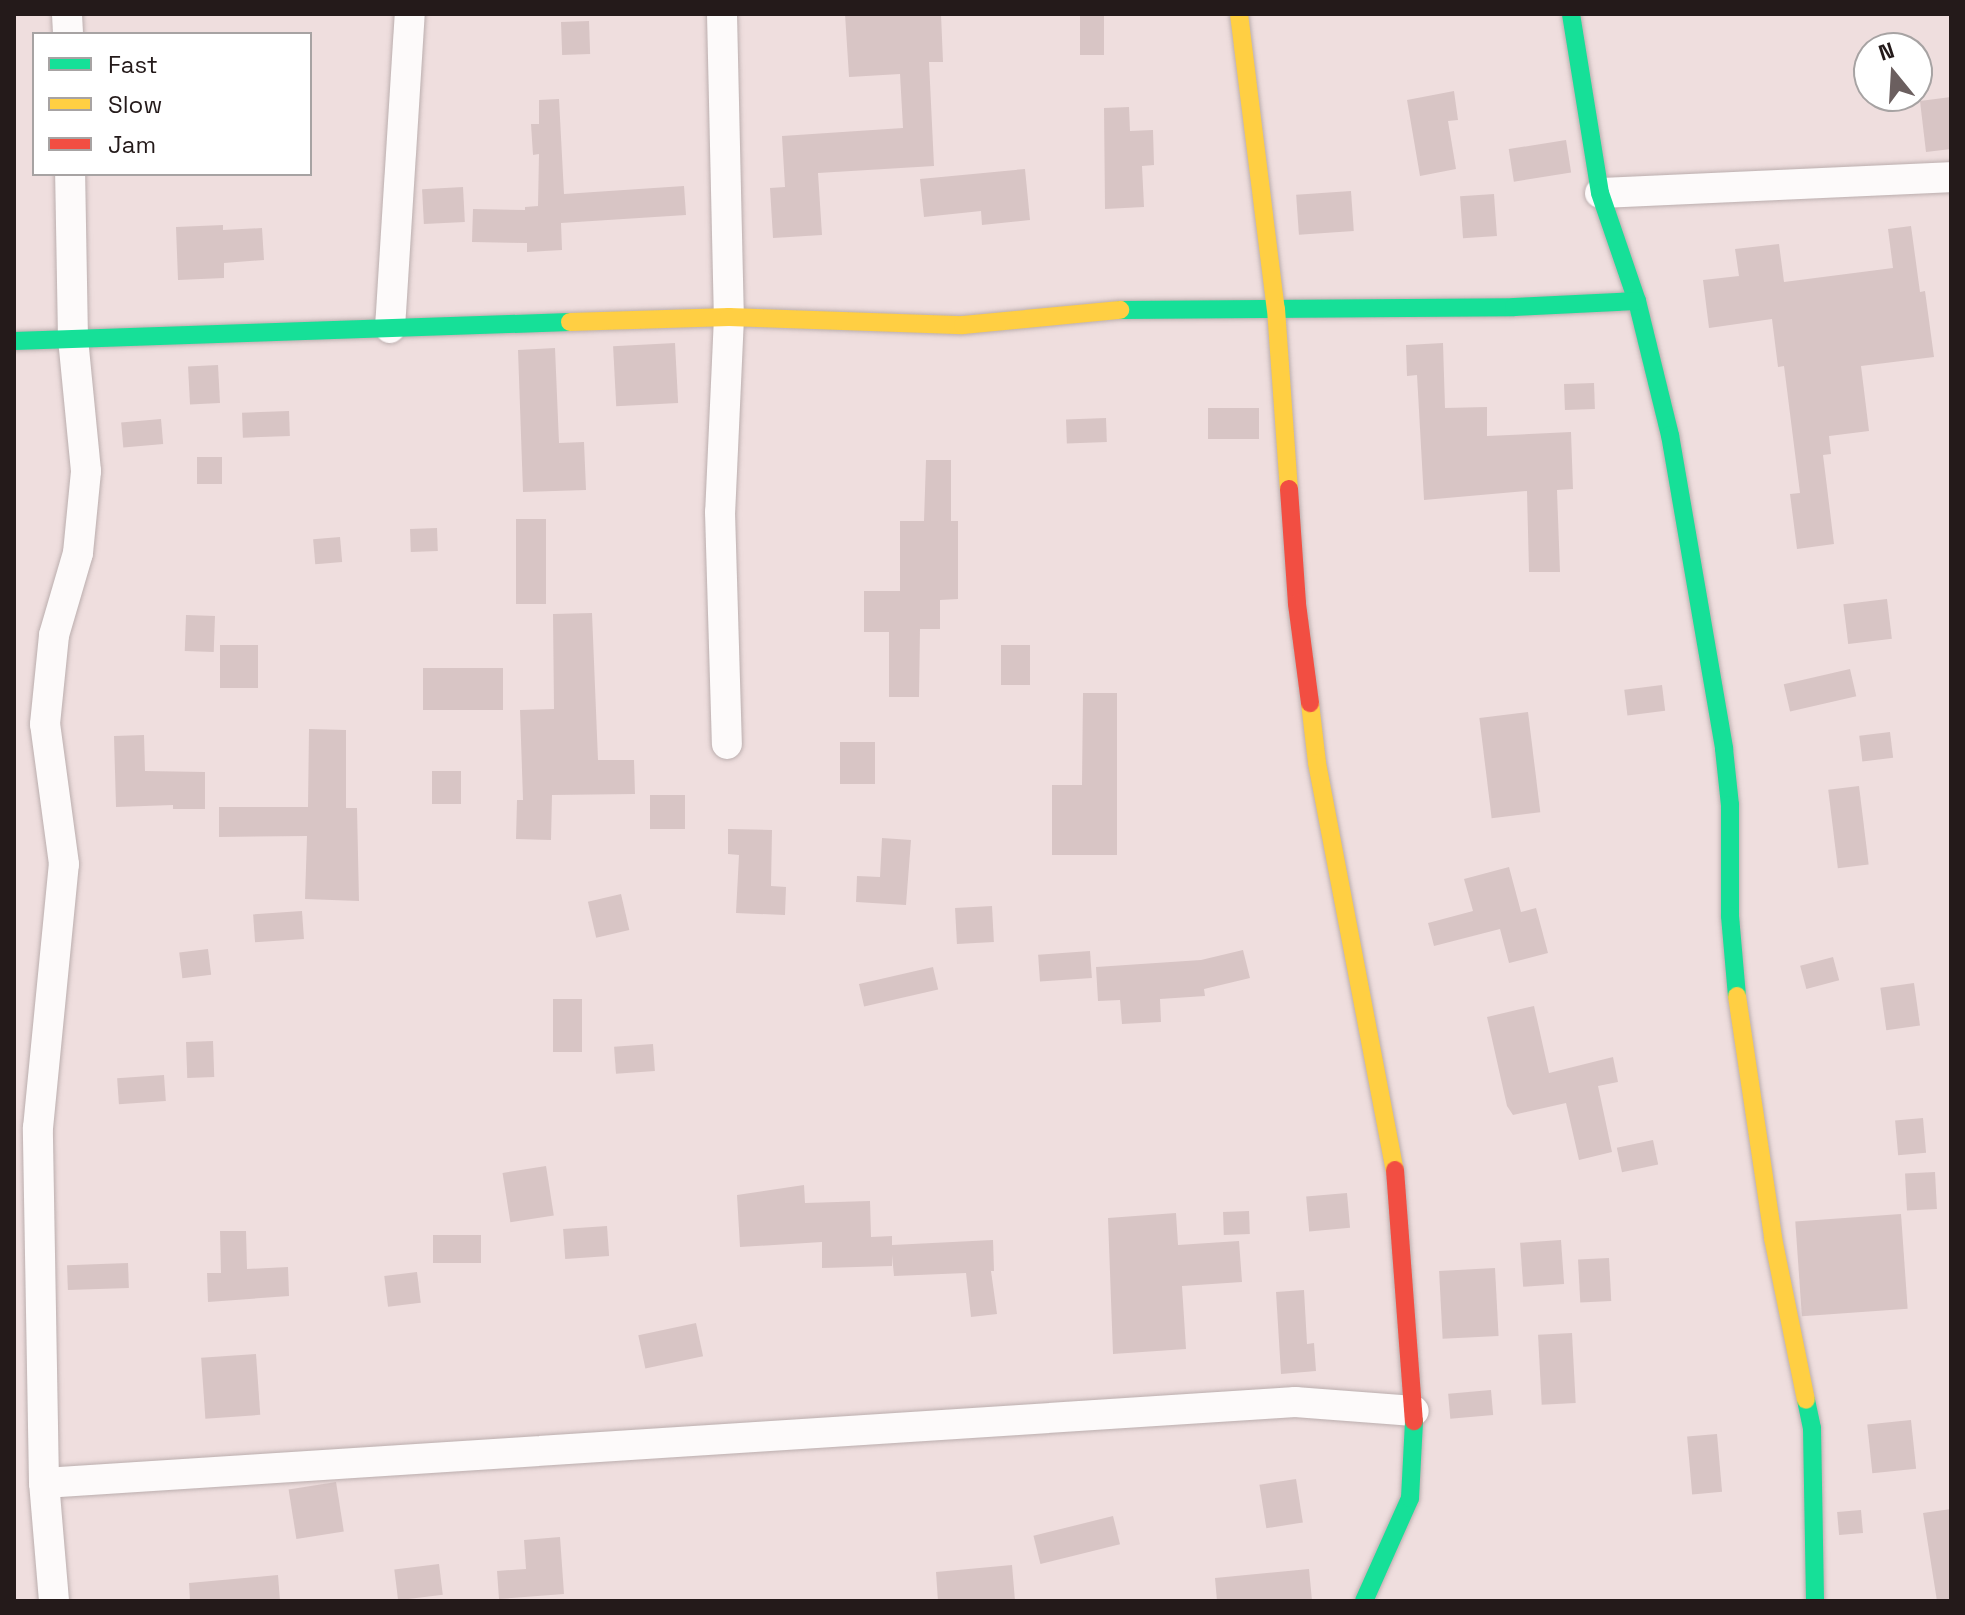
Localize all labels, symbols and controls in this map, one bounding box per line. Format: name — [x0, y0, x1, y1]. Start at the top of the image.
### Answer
legend — [32, 32, 312, 176]
north arrow — [1853, 32, 1933, 112]
text: N — [1875, 35, 1898, 67]
text: Fast — [108, 49, 158, 80]
text: Slow — [108, 89, 162, 120]
text: Jam — [108, 129, 156, 160]

